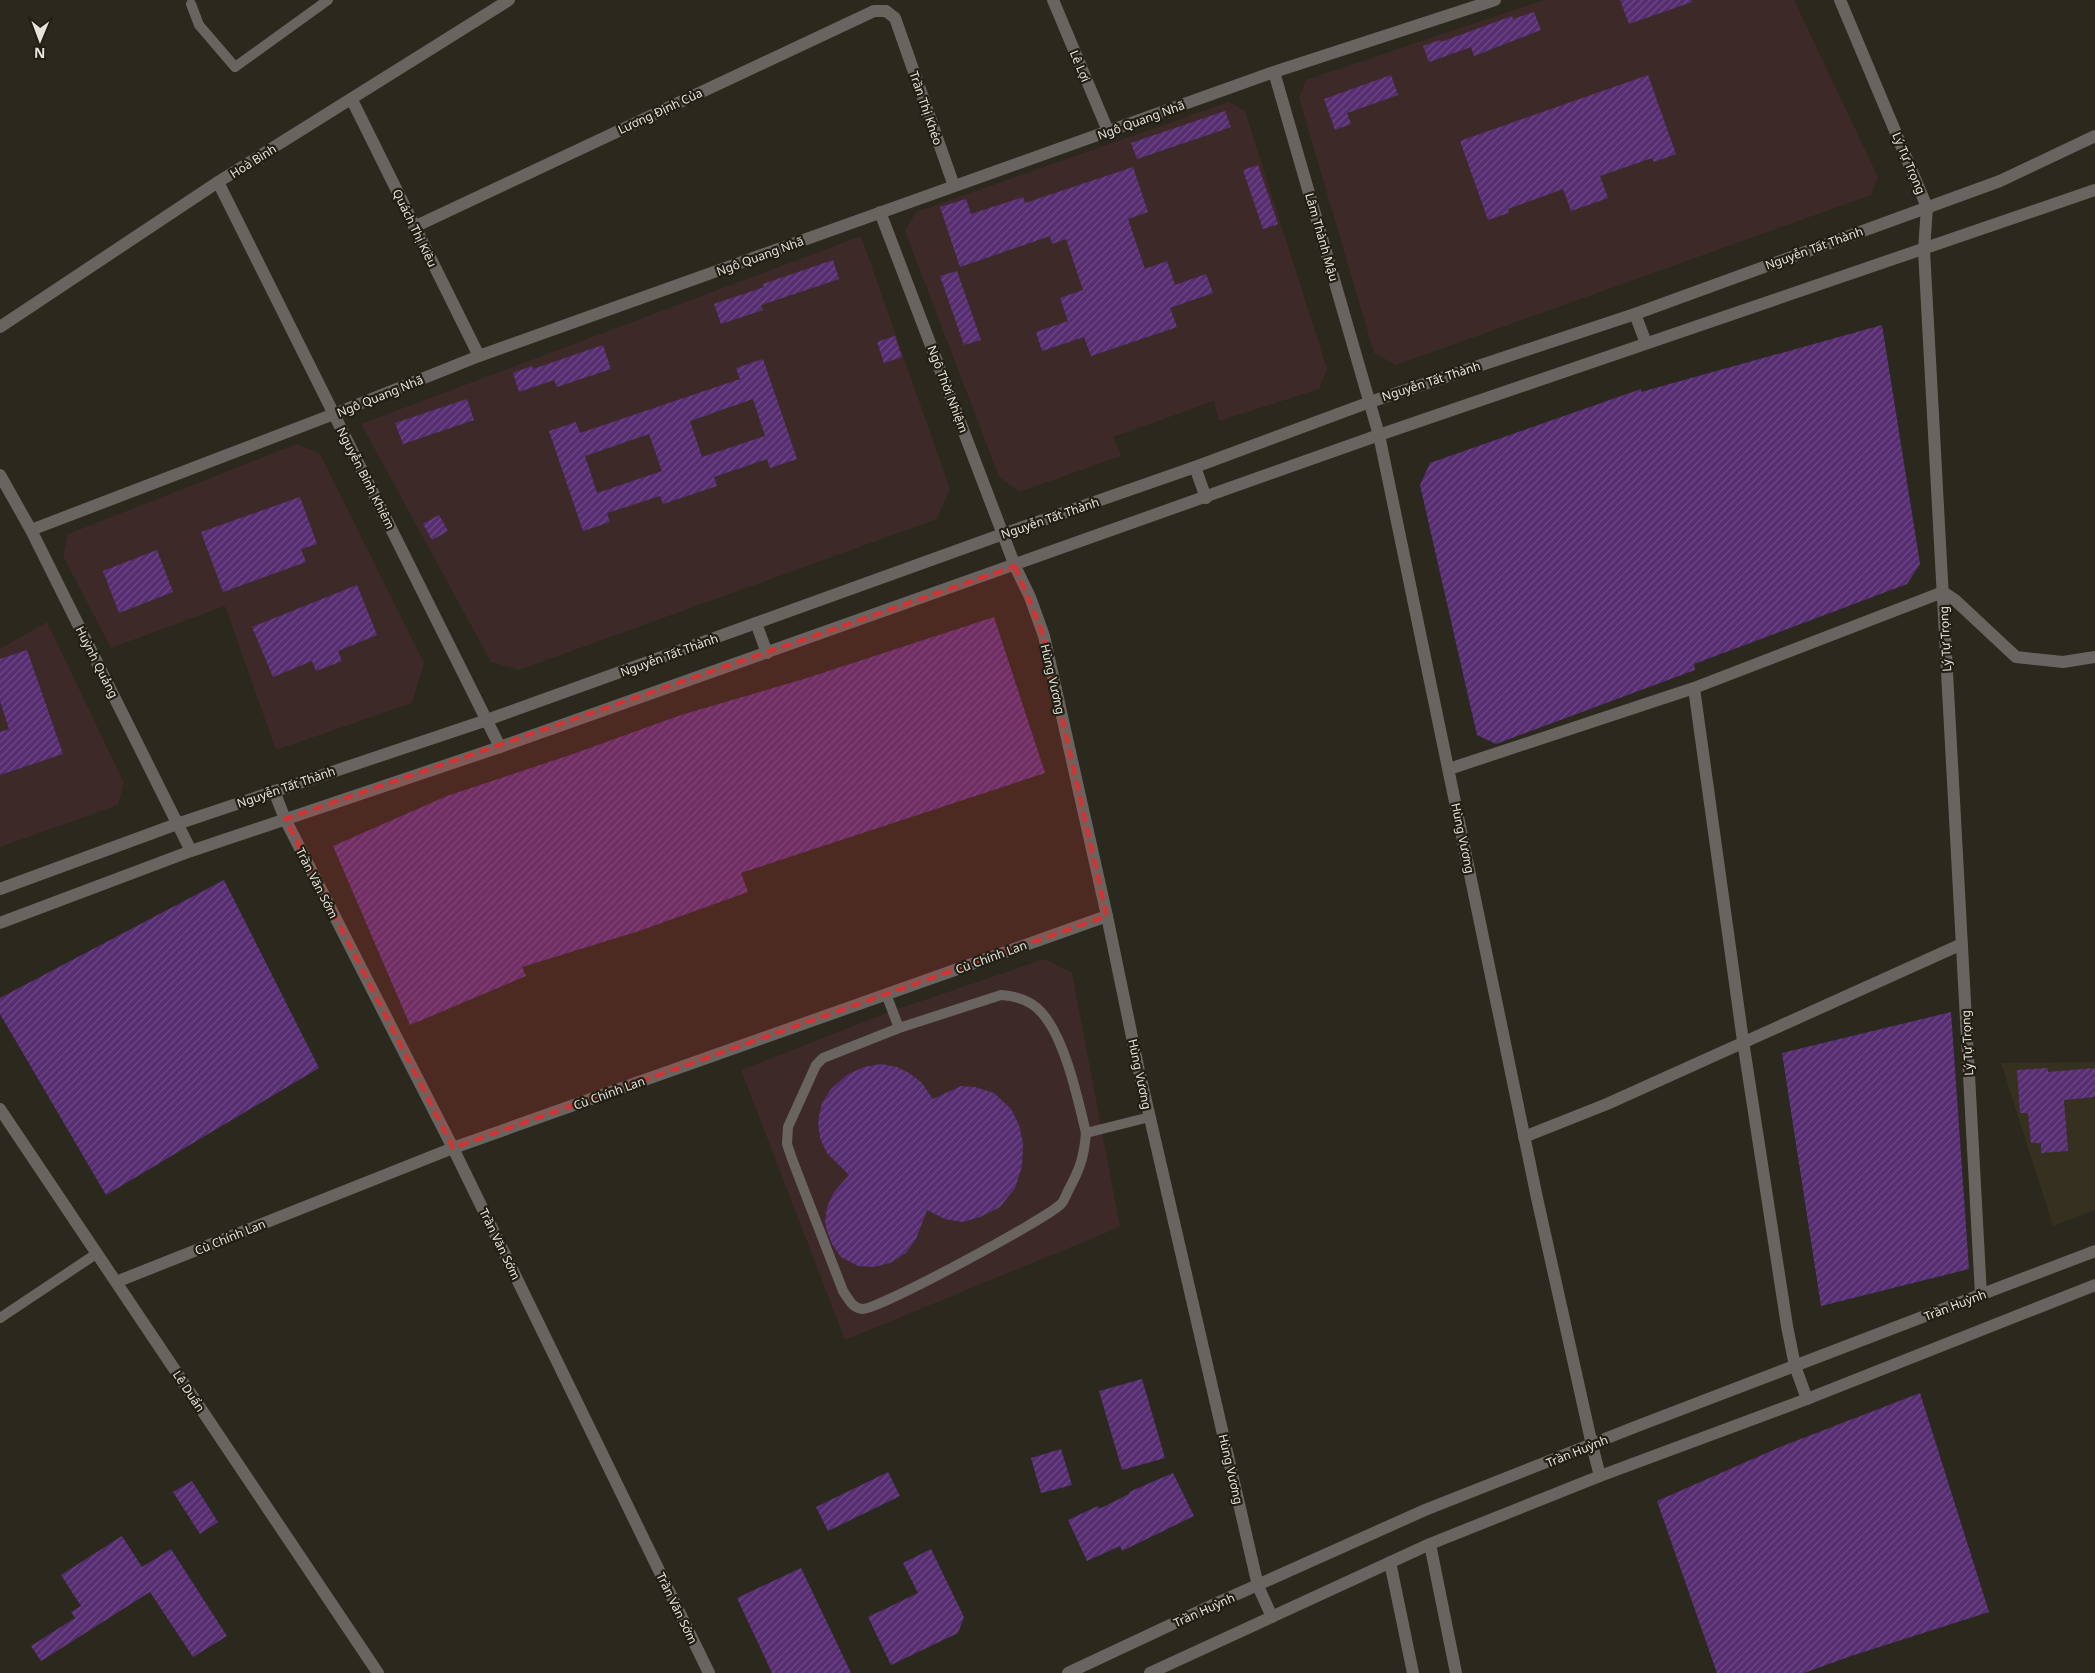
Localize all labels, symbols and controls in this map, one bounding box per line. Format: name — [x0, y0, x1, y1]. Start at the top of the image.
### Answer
north arrow — [15, 15, 65, 65]
text: N — [34, 44, 46, 63]
street label: Lê Lợi — [1066, 48, 1094, 84]
street label: Trần Thị Khéo — [905, 69, 947, 147]
street label: Lương Định Của — [615, 84, 705, 138]
street label: Ngô Quang Nhã — [1095, 96, 1187, 144]
street label: Lý Tự Trọng — [1888, 129, 1930, 197]
street label: Hoà Bình — [227, 140, 279, 182]
street label: Quách Thị Kiều — [389, 186, 441, 270]
street label: Lâm Thành Mậu — [1301, 191, 1343, 283]
street label: Nguyễn Tất Thành — [1763, 222, 1865, 274]
street label: Ngô Quang Nhã — [714, 232, 806, 280]
street label: Ngô Thời Nhiệm — [924, 343, 972, 435]
street label: Nguyễn Tất Thành — [1379, 357, 1483, 405]
street label: Ngô Quang Nhã — [334, 371, 426, 421]
street label: Nguyễn Bỉnh Khiêm — [333, 424, 399, 532]
street label: Nguyễn Tất Thành — [999, 493, 1101, 543]
street label: Lý Tự Trọng — [1935, 606, 1955, 672]
street label: Huỳnh Quảng — [72, 623, 122, 701]
street label: Nguyễn Tất Thành — [618, 629, 720, 681]
street label: Hùng Vương — [1037, 642, 1069, 716]
street label: Nguyễn Tất Thành — [235, 762, 337, 812]
street label: Hùng Vương — [1447, 801, 1479, 875]
street label: Trần Văn Sớm — [292, 845, 342, 921]
street label: Cù Chính Lan — [953, 936, 1029, 978]
street label: Lý Tự Trọng — [1957, 1010, 1977, 1076]
street label: Hùng Vương — [1124, 1037, 1156, 1111]
street label: Cù Chính Lan — [571, 1072, 647, 1114]
street label: Trần Văn Sớm — [475, 1205, 525, 1283]
street label: Cù Chính Lan — [192, 1215, 268, 1259]
street label: Trần Huỳnh — [1921, 1285, 1989, 1325]
street label: Lê Duẩn — [169, 1367, 209, 1415]
street label: Trần Huỳnh — [1544, 1431, 1610, 1471]
street label: Hùng Vương — [1215, 1432, 1247, 1506]
street label: Trần Văn Sớm — [652, 1569, 702, 1647]
street label: Trần Huỳnh — [1171, 1589, 1237, 1631]

